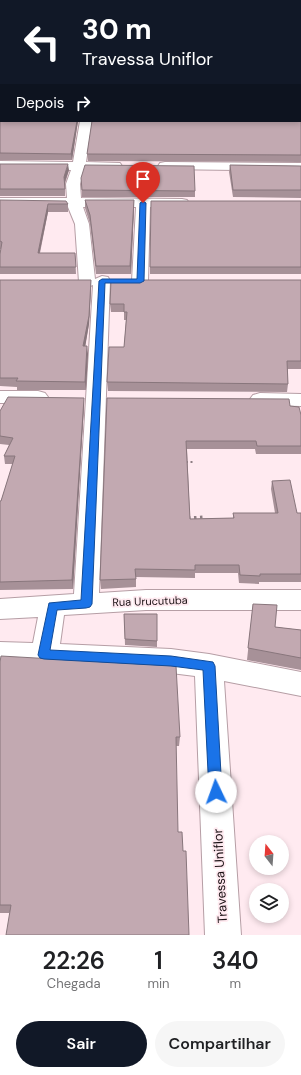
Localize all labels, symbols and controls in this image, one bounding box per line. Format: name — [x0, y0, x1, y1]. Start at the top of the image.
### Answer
text: 30 m — [82, 11, 152, 48]
icon: left — [16, 16, 68, 68]
text: Travessa Uniflor — [82, 47, 213, 71]
icon: right — [72, 92, 94, 114]
text: Depois — [16, 93, 64, 113]
pin — [126, 162, 160, 203]
icon: arrive — [132, 168, 154, 190]
street label: Rua Urucutuba — [112, 593, 188, 609]
position arrow — [195, 771, 237, 813]
street label: Travessa Uniflor — [209, 828, 231, 924]
north arrow — [249, 835, 289, 875]
map controls — [249, 835, 289, 923]
button: layers — [249, 883, 289, 923]
text: 22:26 — [42, 945, 105, 976]
text: 1 — [154, 945, 163, 976]
text: 340 — [212, 945, 259, 976]
text: Chegada — [47, 975, 101, 992]
text: min — [147, 975, 170, 992]
text: m — [229, 975, 241, 992]
button: Sair — [16, 1021, 147, 1067]
button: Compartilhar — [155, 1021, 285, 1067]

